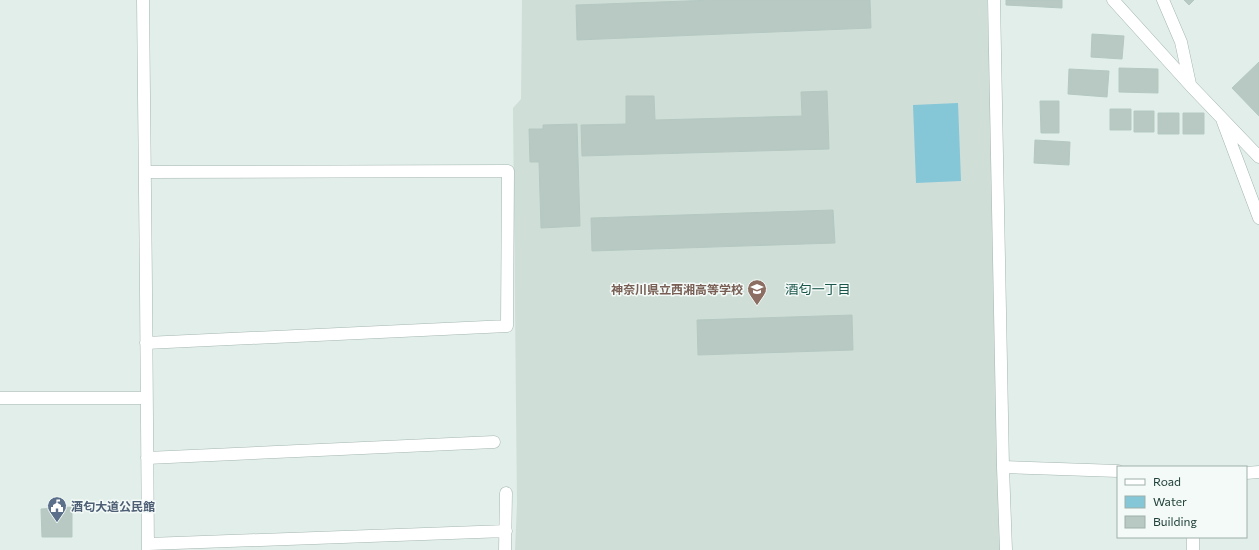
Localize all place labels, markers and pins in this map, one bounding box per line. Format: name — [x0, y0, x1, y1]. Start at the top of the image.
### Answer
school or university icon: 神奈川県立西湘高等学校 — [746, 278, 768, 306]
place label: 神奈川県立西湘高等学校 — [611, 282, 743, 296]
public building icon: 酒匂大道公民館 — [46, 495, 68, 523]
place label: 酒匂大道公民館 — [71, 499, 155, 513]

